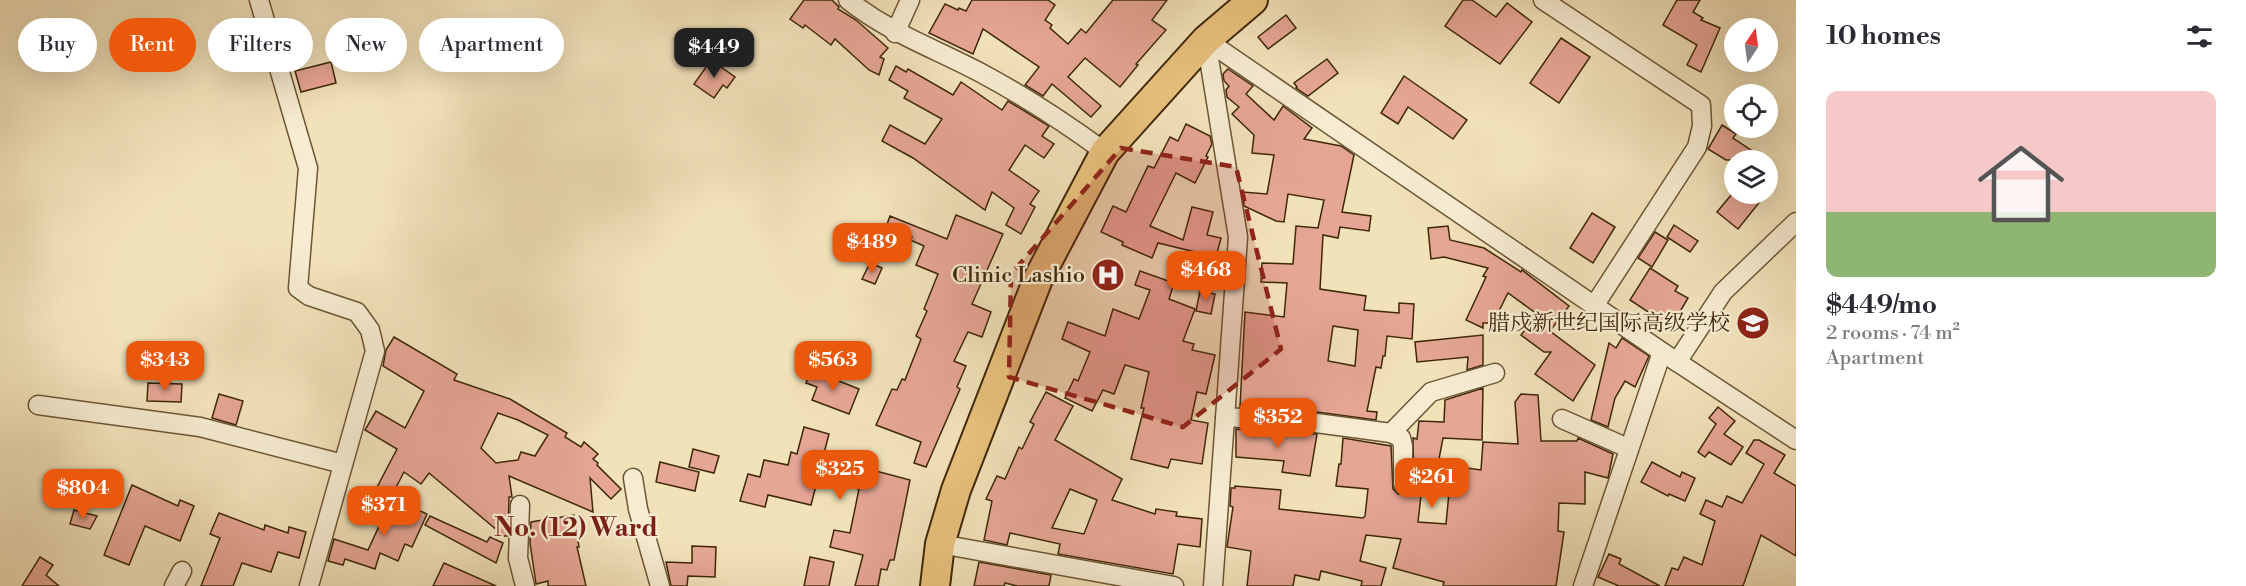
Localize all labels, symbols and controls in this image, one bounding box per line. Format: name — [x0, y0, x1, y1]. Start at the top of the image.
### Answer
chip: Buy — [18, 18, 97, 72]
chip: Rent — [109, 18, 196, 72]
chip: Filters — [208, 18, 313, 72]
chip: New — [325, 18, 407, 72]
chip: Apartment — [419, 18, 564, 72]
north arrow — [1724, 18, 1778, 72]
map controls — [1724, 18, 1778, 204]
text: 10 homes — [1826, 20, 1941, 52]
icon: filters — [2183, 20, 2216, 53]
pin: $449 — [678, 28, 750, 79]
text: $449 — [688, 35, 740, 60]
button: locate — [1724, 84, 1778, 138]
icon: home — [1967, 130, 2075, 238]
button: layers — [1724, 150, 1778, 204]
pin: $489 — [836, 223, 908, 274]
text: $489 — [847, 230, 897, 255]
pin: $468 — [1170, 251, 1242, 302]
hospital icon: Clinic Lashio — [1090, 257, 1126, 293]
text: $468 — [1181, 258, 1231, 283]
place label: Clinic Lashio — [952, 262, 1085, 289]
text: $449/mo — [1826, 289, 1937, 321]
school or university icon: 腊戍新世纪国际高级学校 — [1735, 305, 1771, 341]
place label: 腊戍新世纪国际高级学校 — [1488, 310, 1730, 337]
text: 2 rooms · 74 m² — [1826, 321, 1960, 346]
pin: $343 — [129, 341, 201, 392]
pin: $563 — [797, 341, 869, 392]
text: Apartment — [1826, 346, 1924, 371]
text: $343 — [140, 348, 190, 373]
text: $563 — [809, 348, 857, 373]
pin: $352 — [1242, 398, 1314, 449]
text: $352 — [1254, 405, 1302, 430]
pin: $325 — [804, 450, 876, 501]
text: $325 — [816, 457, 864, 482]
pin: $261 — [1396, 458, 1468, 509]
text: $261 — [1409, 465, 1455, 490]
pin: $804 — [47, 469, 119, 520]
text: $804 — [57, 476, 109, 501]
pin: $371 — [348, 486, 420, 537]
text: $371 — [361, 493, 407, 518]
district label: No. (12) Ward — [494, 512, 658, 544]

